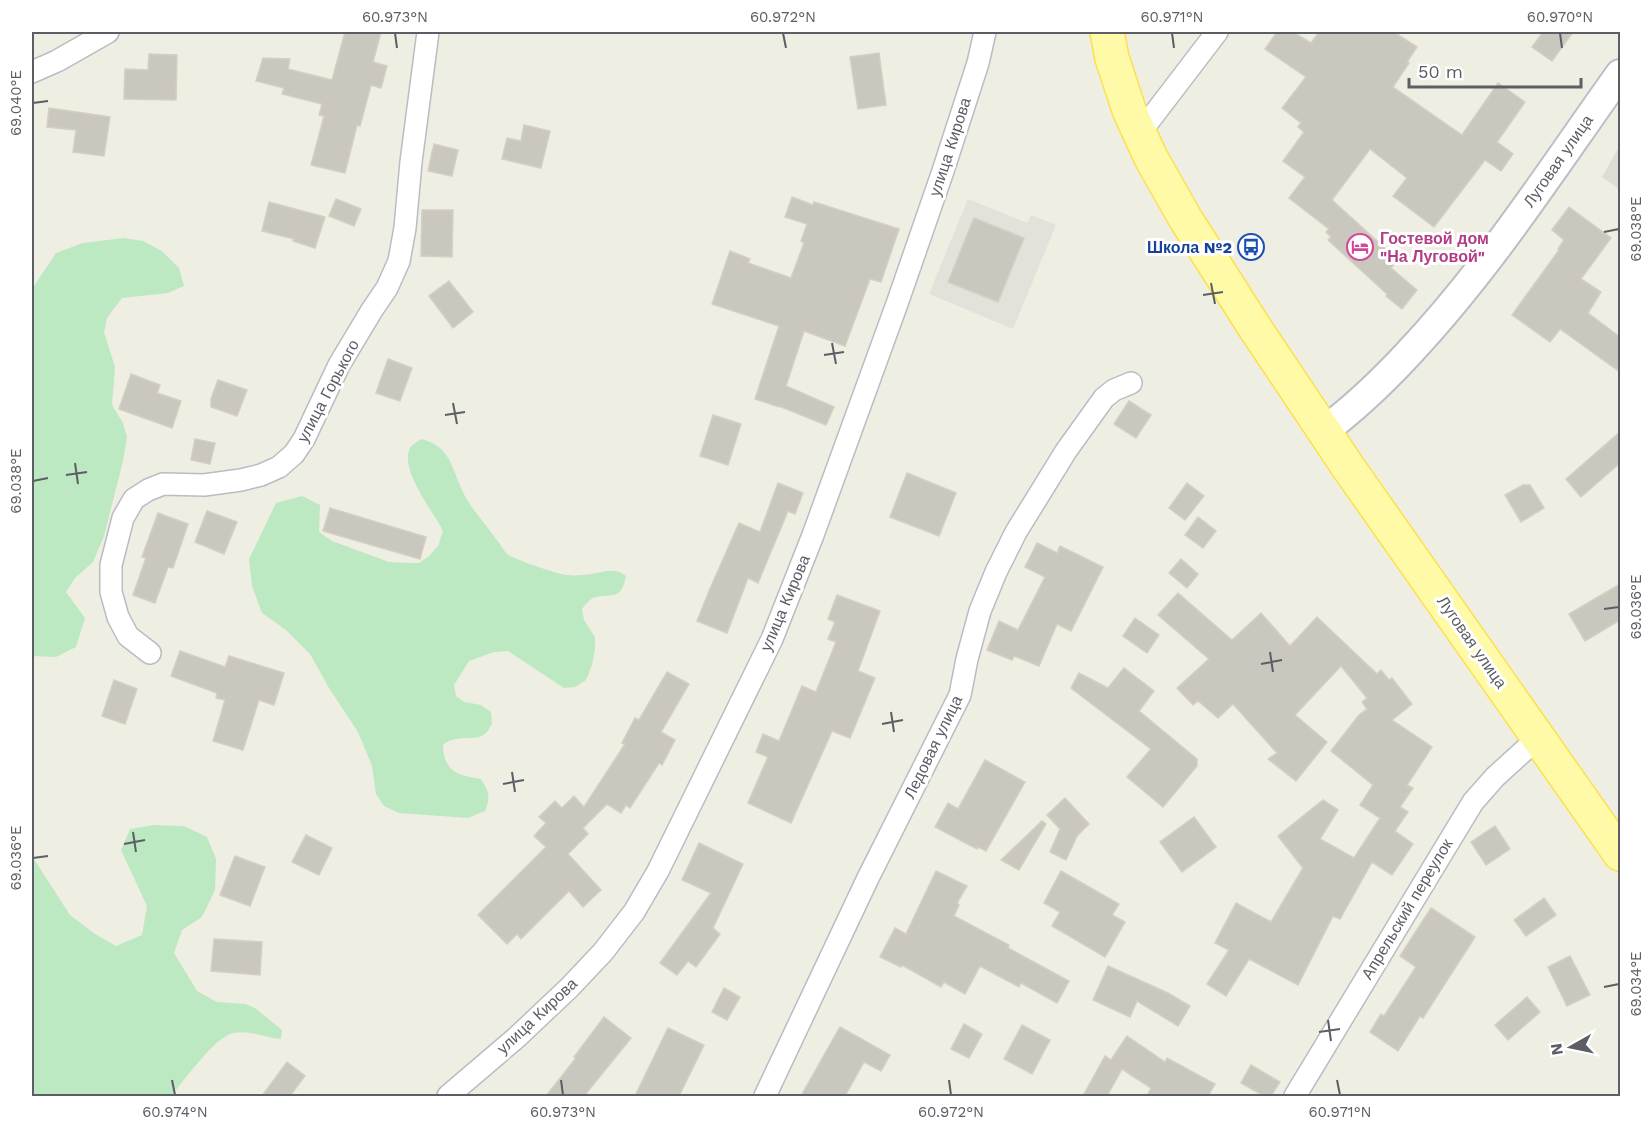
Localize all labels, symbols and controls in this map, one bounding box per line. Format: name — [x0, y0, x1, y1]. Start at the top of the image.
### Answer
text: 60.973°N — [362, 8, 428, 26]
text: 60.972°N — [750, 8, 816, 26]
text: 60.971°N — [1140, 8, 1204, 26]
text: 60.970°N — [1527, 8, 1593, 26]
scale bar — [1409, 51, 1582, 89]
text: 50 m — [1418, 61, 1463, 82]
text: 69.040°E — [7, 70, 25, 136]
street label: улица Кирова — [925, 95, 975, 199]
street label: Луговая улица — [1519, 111, 1597, 211]
text: 69.038°E — [1627, 196, 1645, 262]
place label: Гостевой дом "На Луговой" — [1380, 229, 1489, 266]
bus stop icon: Школа №2 — [1236, 232, 1266, 262]
hotel icon: Гостевой дом "На Луговой" — [1345, 232, 1375, 262]
place label: Школа №2 — [1147, 238, 1232, 257]
street label: улица Горького — [293, 336, 363, 446]
text: 69.038°E — [7, 448, 25, 514]
street label: улица Кирова — [756, 552, 814, 654]
text: 69.036°E — [1627, 574, 1645, 640]
street label: Луговая улица — [1433, 592, 1511, 692]
street label: Ледовая улица — [900, 692, 966, 802]
text: 69.036°E — [7, 825, 25, 891]
street label: Апрельский переулок — [1357, 834, 1457, 983]
text: 69.034°E — [1627, 951, 1645, 1017]
street label: улица Кирова — [493, 974, 581, 1058]
north arrow — [1541, 1017, 1601, 1077]
text: N — [1546, 1042, 1567, 1057]
text: 60.974°N — [142, 1103, 208, 1121]
text: 60.973°N — [530, 1103, 596, 1121]
text: 60.972°N — [918, 1103, 984, 1121]
text: 60.971°N — [1308, 1103, 1372, 1121]

